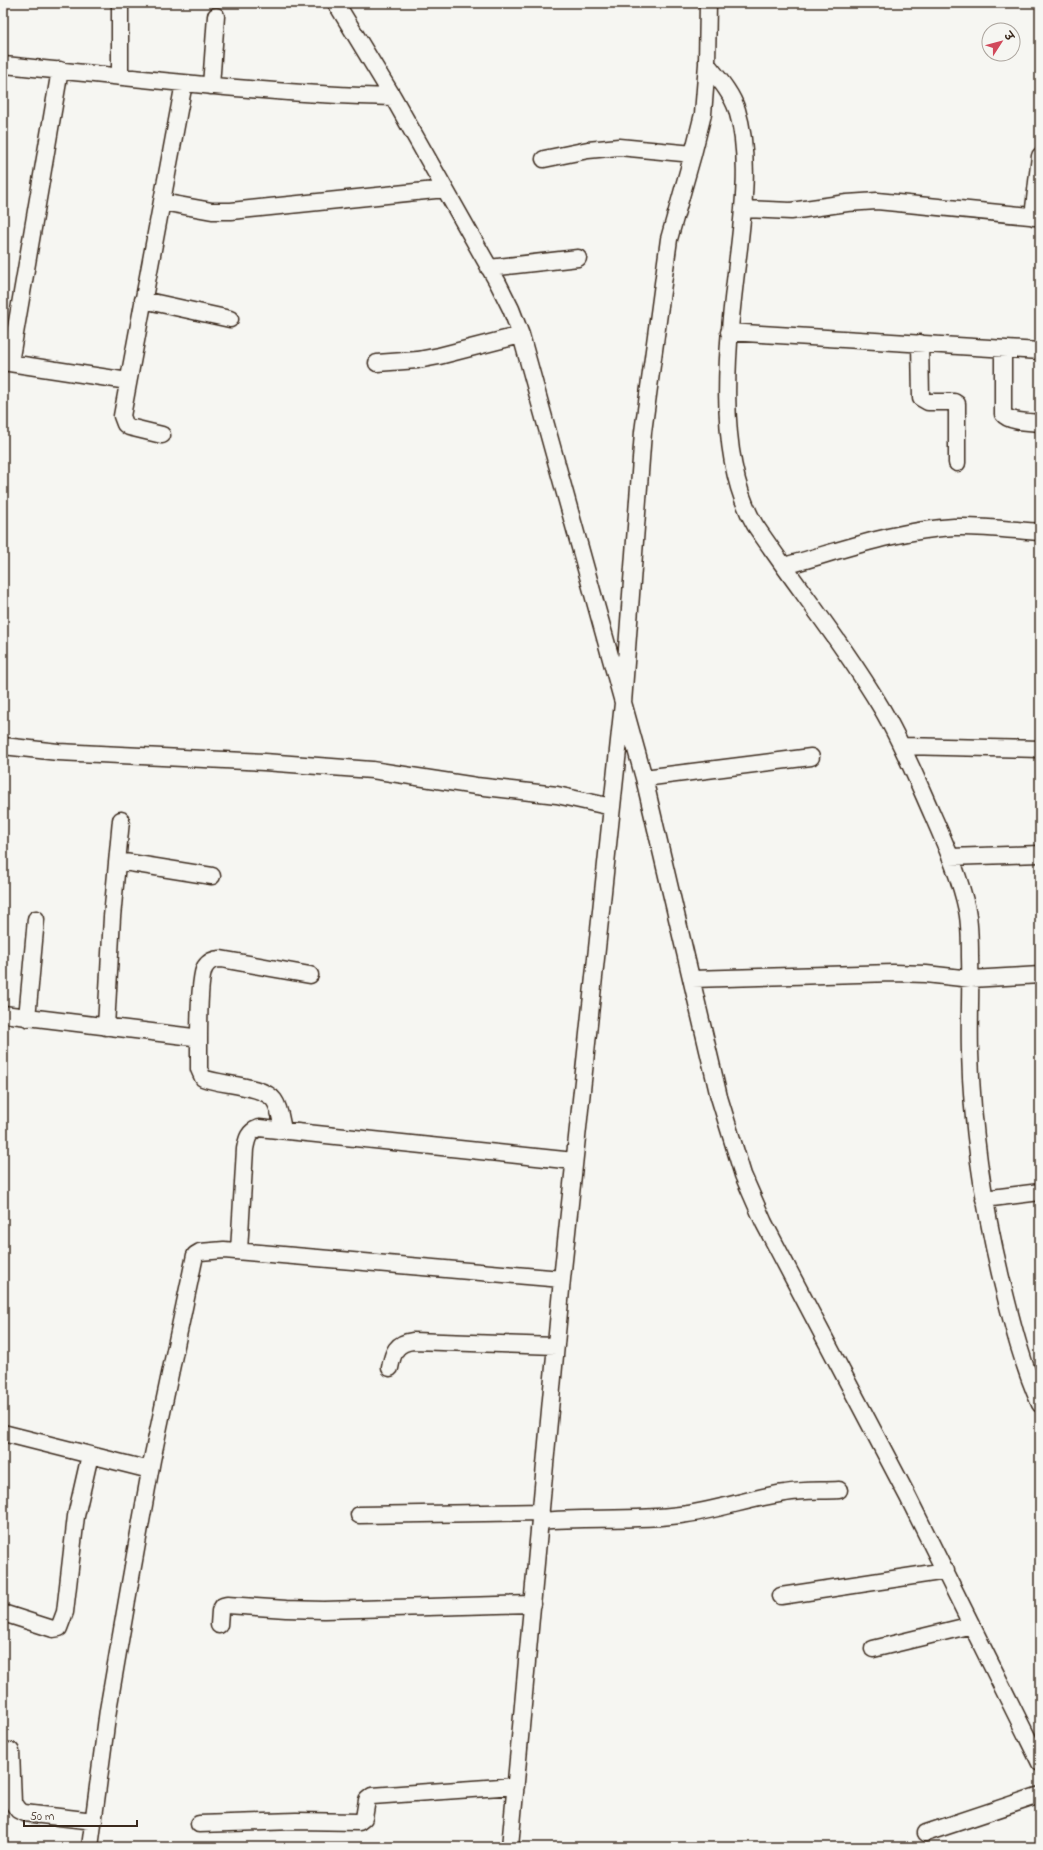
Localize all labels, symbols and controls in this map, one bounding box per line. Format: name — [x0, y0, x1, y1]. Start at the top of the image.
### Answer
north arrow — [981, 22, 1021, 62]
text: उ — [999, 28, 1018, 46]
scale bar — [24, 1802, 137, 1828]
text: 50 m — [30, 1808, 54, 1826]

